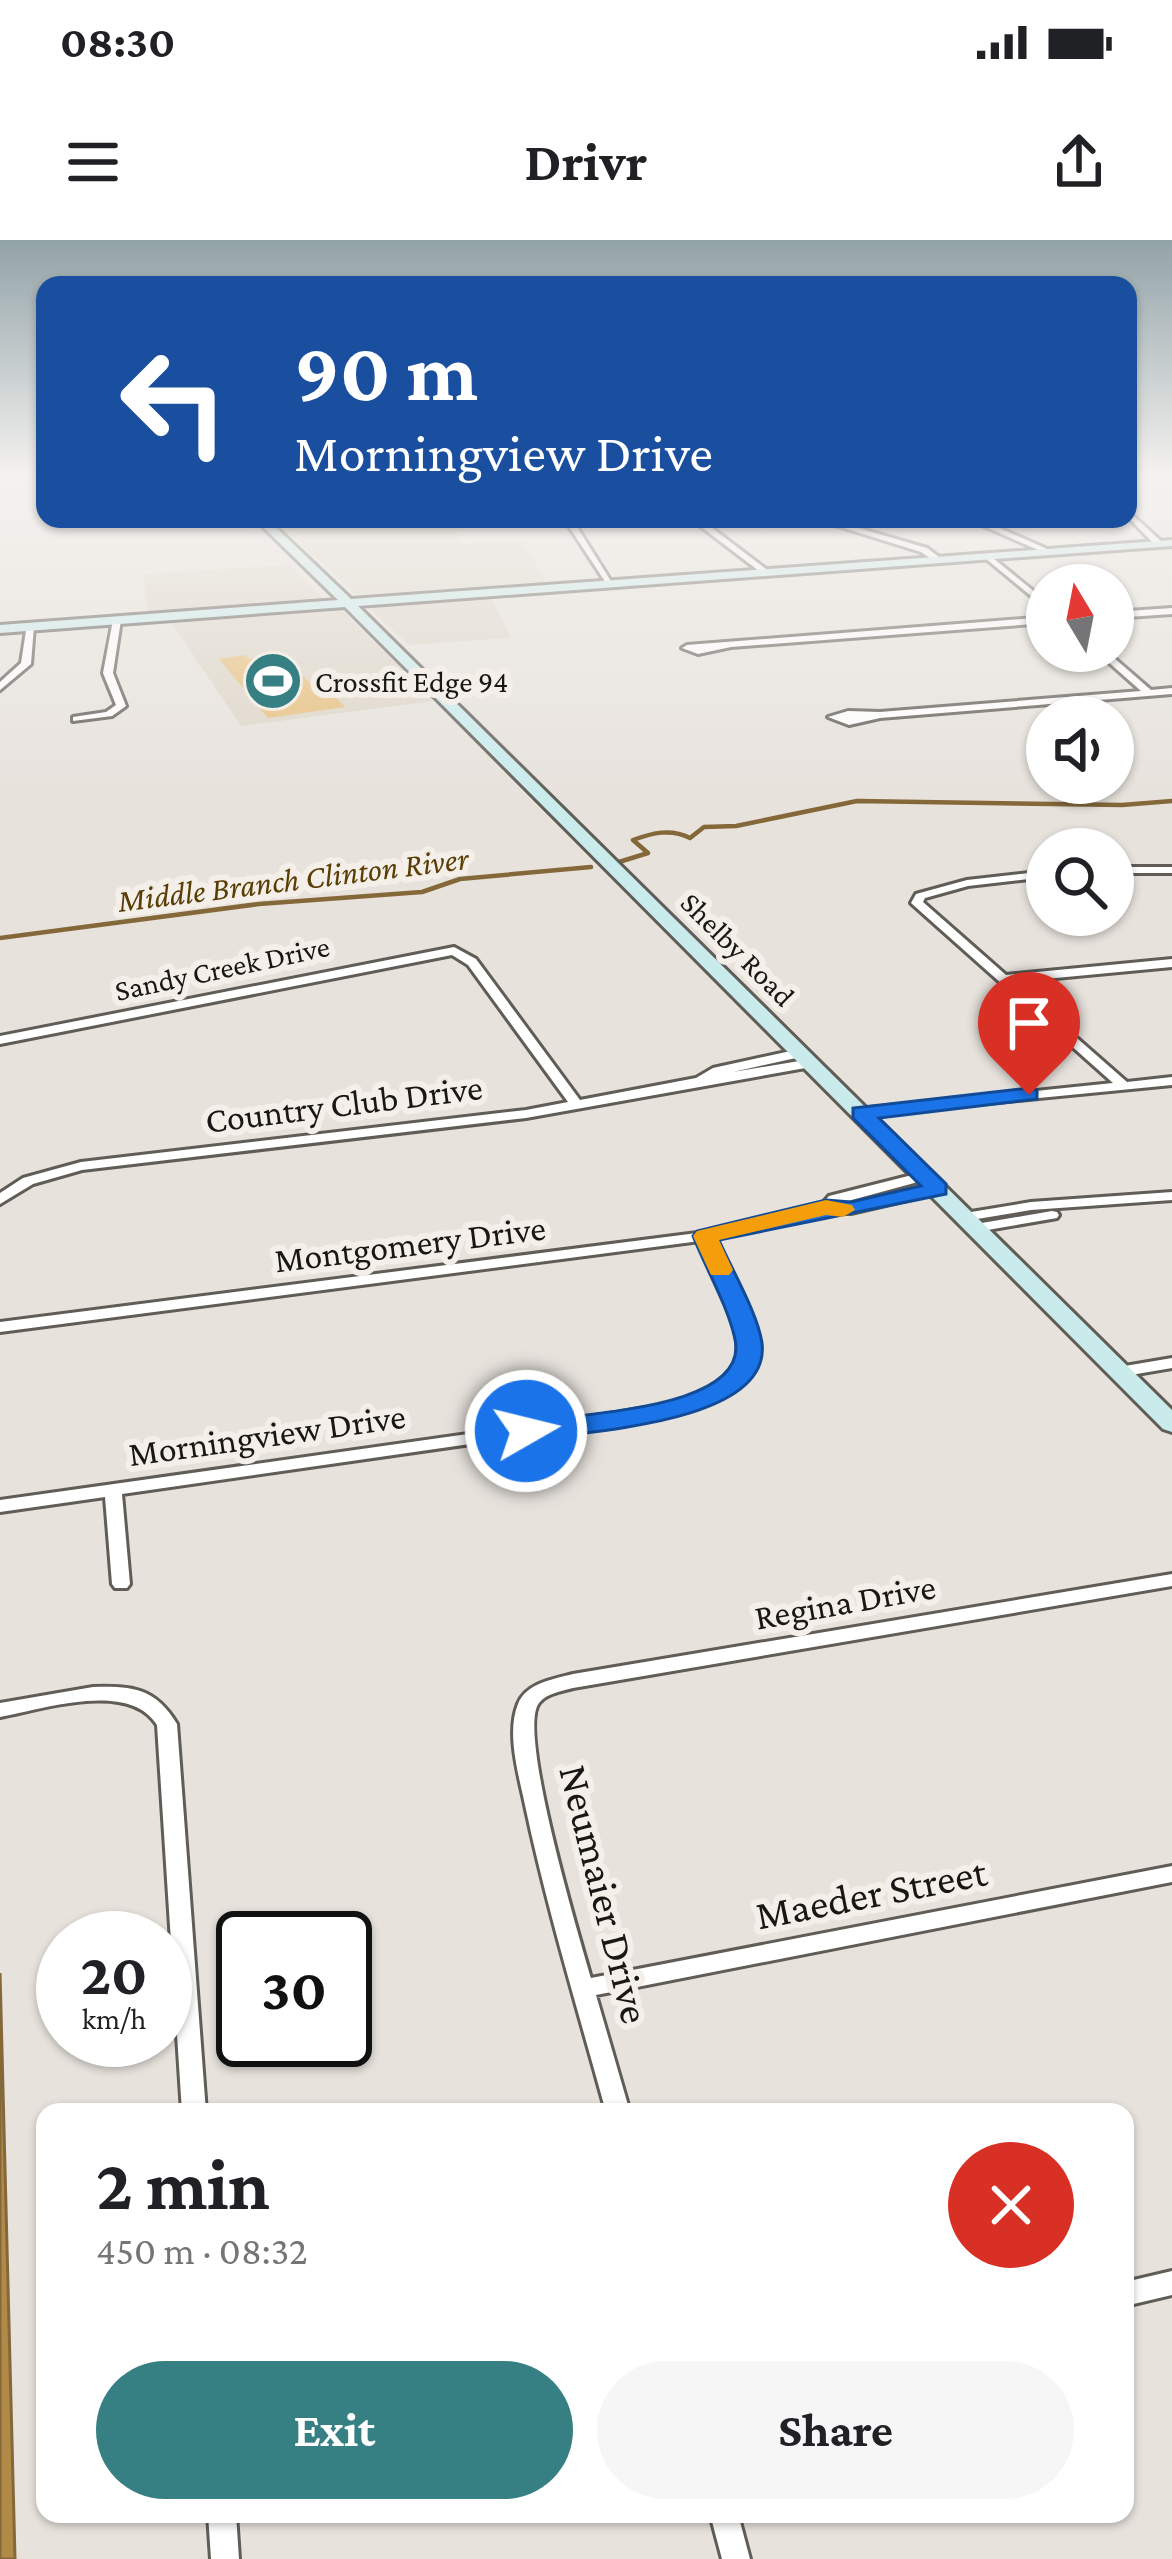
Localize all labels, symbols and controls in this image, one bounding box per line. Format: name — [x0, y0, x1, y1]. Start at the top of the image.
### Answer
text: 08:30 — [60, 17, 175, 67]
icon: menu — [60, 129, 126, 195]
icon: share — [1046, 129, 1112, 195]
text: Drivr — [525, 132, 647, 192]
icon: left — [96, 324, 252, 480]
text: 90 m — [294, 325, 478, 418]
text: Morningview Drive — [294, 423, 713, 483]
north arrow — [1026, 564, 1134, 672]
map controls — [1026, 564, 1134, 936]
sports icon: Crossfit Edge 94 — [242, 650, 304, 712]
place label: Crossfit Edge 94 — [315, 665, 508, 699]
button: sound — [1026, 696, 1134, 804]
button: search — [1026, 828, 1134, 936]
water label: Middle Branch Clinton River — [114, 839, 472, 919]
street label: Shelby Road — [674, 885, 802, 1013]
street label: Sandy Creek Drive — [112, 929, 333, 1008]
pin — [978, 972, 1080, 1095]
icon: arrive — [996, 990, 1062, 1056]
street label: Country Club Drive — [203, 1067, 485, 1141]
street label: Montgomery Drive — [272, 1208, 548, 1280]
position arrow — [463, 1368, 589, 1494]
street label: Morningview Drive — [126, 1396, 408, 1474]
street label: Regina Drive — [751, 1566, 939, 1638]
street label: Neumaier Drive — [550, 1760, 660, 2028]
street label: Maeder Street — [751, 1847, 992, 1938]
speed limit sign: 30 — [216, 1911, 372, 2067]
text: 20 — [80, 1940, 148, 2007]
text: km/h — [82, 2002, 146, 2035]
button: close — [948, 2142, 1074, 2268]
text: 2 min — [96, 2144, 270, 2224]
text: 450 m · 08:32 — [96, 2229, 308, 2272]
button: Exit — [96, 2361, 573, 2499]
button: Share — [597, 2361, 1074, 2499]

